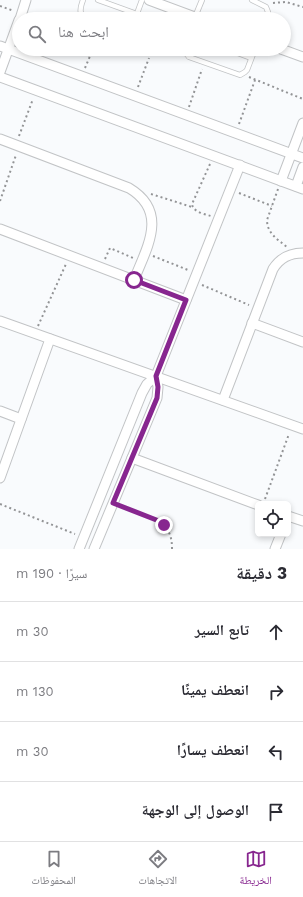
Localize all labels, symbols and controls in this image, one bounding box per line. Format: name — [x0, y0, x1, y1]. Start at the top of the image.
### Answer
search box — [12, 12, 291, 56]
icon: search — [26, 23, 48, 45]
text: ابحث هنا — [58, 23, 109, 41]
route start — [125, 271, 143, 289]
map controls — [255, 501, 291, 537]
button: locate — [255, 501, 291, 537]
route end — [155, 516, 173, 534]
text: 3 دقيقة — [236, 563, 287, 583]
text: سيرًا · 190 m — [16, 566, 87, 581]
text: تابع السير — [195, 621, 249, 639]
icon: ahead — [265, 621, 287, 643]
text: 30 m — [16, 624, 49, 639]
text: انعطف يمينًا — [181, 681, 249, 699]
icon: right — [265, 681, 287, 703]
text: 130 m — [16, 684, 54, 699]
text: انعطف يسارًا — [177, 741, 249, 759]
icon: left — [265, 741, 287, 763]
text: 30 m — [16, 744, 49, 759]
text: الوصول إلى الوجهة — [142, 801, 249, 819]
icon: arrive — [265, 801, 287, 823]
tab: المحفوظات — [31, 848, 76, 891]
tab: الاتجاهات — [138, 848, 177, 891]
tab: الخريطة — [239, 848, 272, 891]

